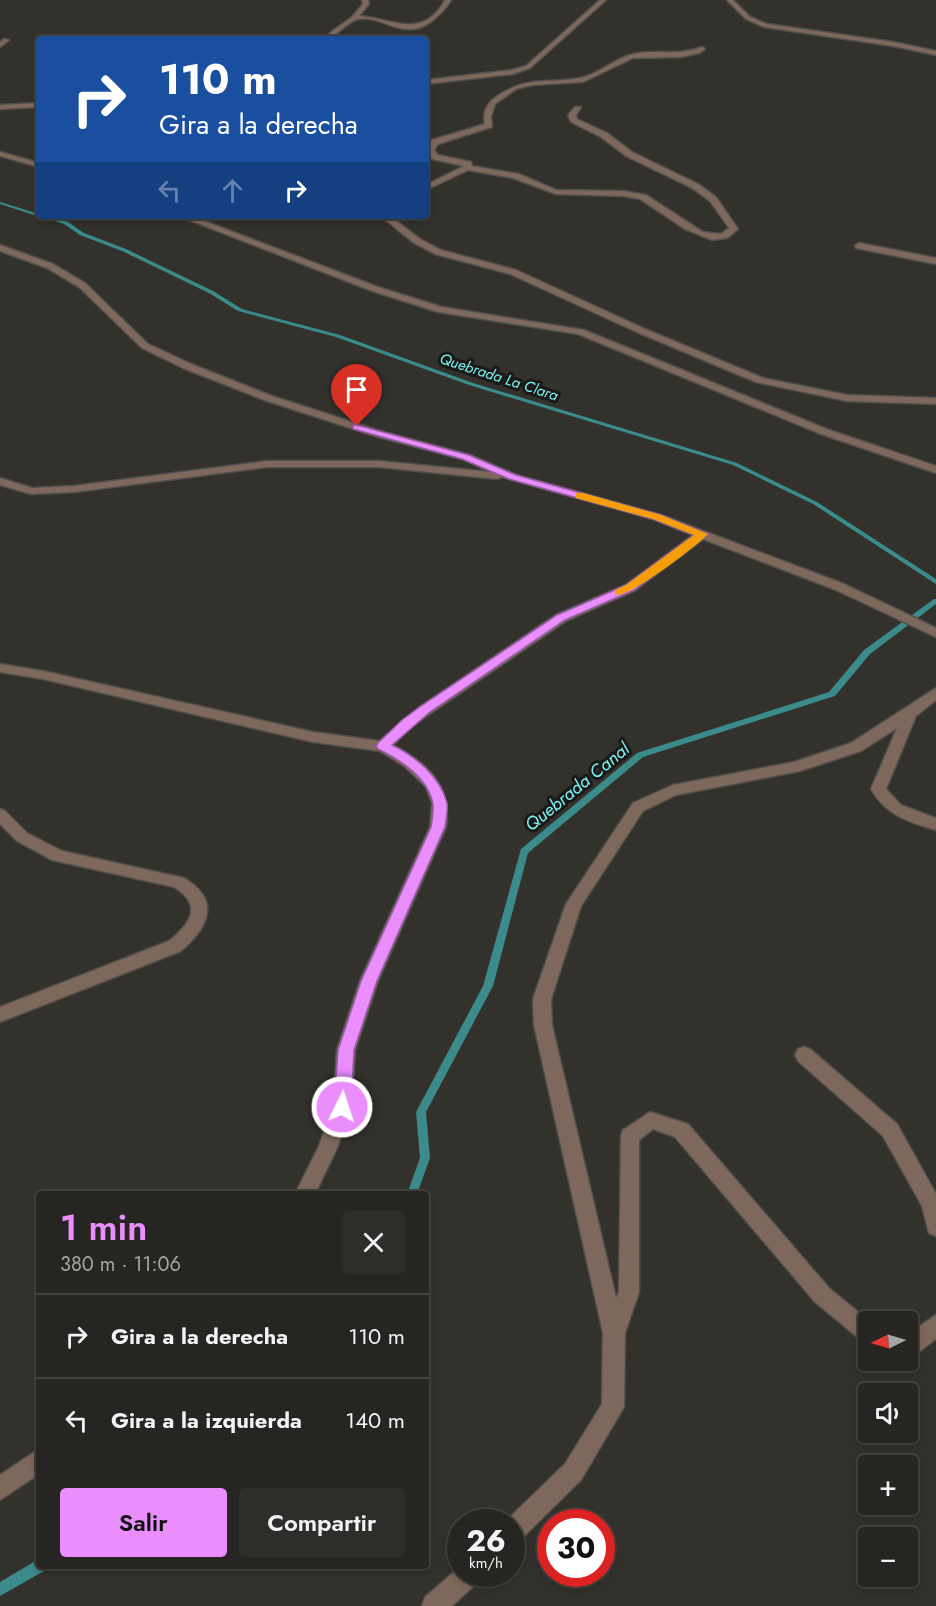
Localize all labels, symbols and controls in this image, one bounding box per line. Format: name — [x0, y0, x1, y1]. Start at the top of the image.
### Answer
text: 110 m — [159, 49, 277, 110]
icon: right — [60, 60, 138, 138]
text: Gira a la derecha — [159, 105, 358, 144]
icon: left — [153, 174, 186, 207]
icon: ahead — [216, 174, 249, 207]
icon: right — [279, 174, 312, 207]
water label: Quebrada La Clara — [437, 347, 562, 407]
pin — [331, 364, 382, 426]
icon: arrive — [340, 373, 373, 406]
water label: Quebrada Canal — [519, 736, 636, 837]
position arrow — [310, 1075, 374, 1139]
text: 1 min — [60, 1201, 147, 1253]
button: close — [342, 1211, 405, 1274]
text: 380 m · 11:06 — [60, 1250, 181, 1279]
north arrow — [858, 1311, 918, 1371]
map controls — [858, 1311, 918, 1587]
icon: right — [60, 1320, 93, 1353]
text: Gira a la derecha — [111, 1320, 288, 1352]
text: 110 m — [348, 1320, 405, 1352]
button: sound — [858, 1383, 918, 1443]
icon: left — [60, 1404, 93, 1437]
text: Gira a la izquierda — [111, 1404, 302, 1436]
text: 140 m — [345, 1404, 405, 1436]
button: + — [858, 1455, 918, 1515]
button: Salir — [60, 1488, 227, 1557]
button: Compartir — [239, 1488, 405, 1557]
speed limit sign: 30 — [537, 1509, 615, 1587]
text: 26 — [466, 1519, 506, 1562]
button: − — [858, 1527, 918, 1587]
text: km/h — [469, 1552, 503, 1574]

